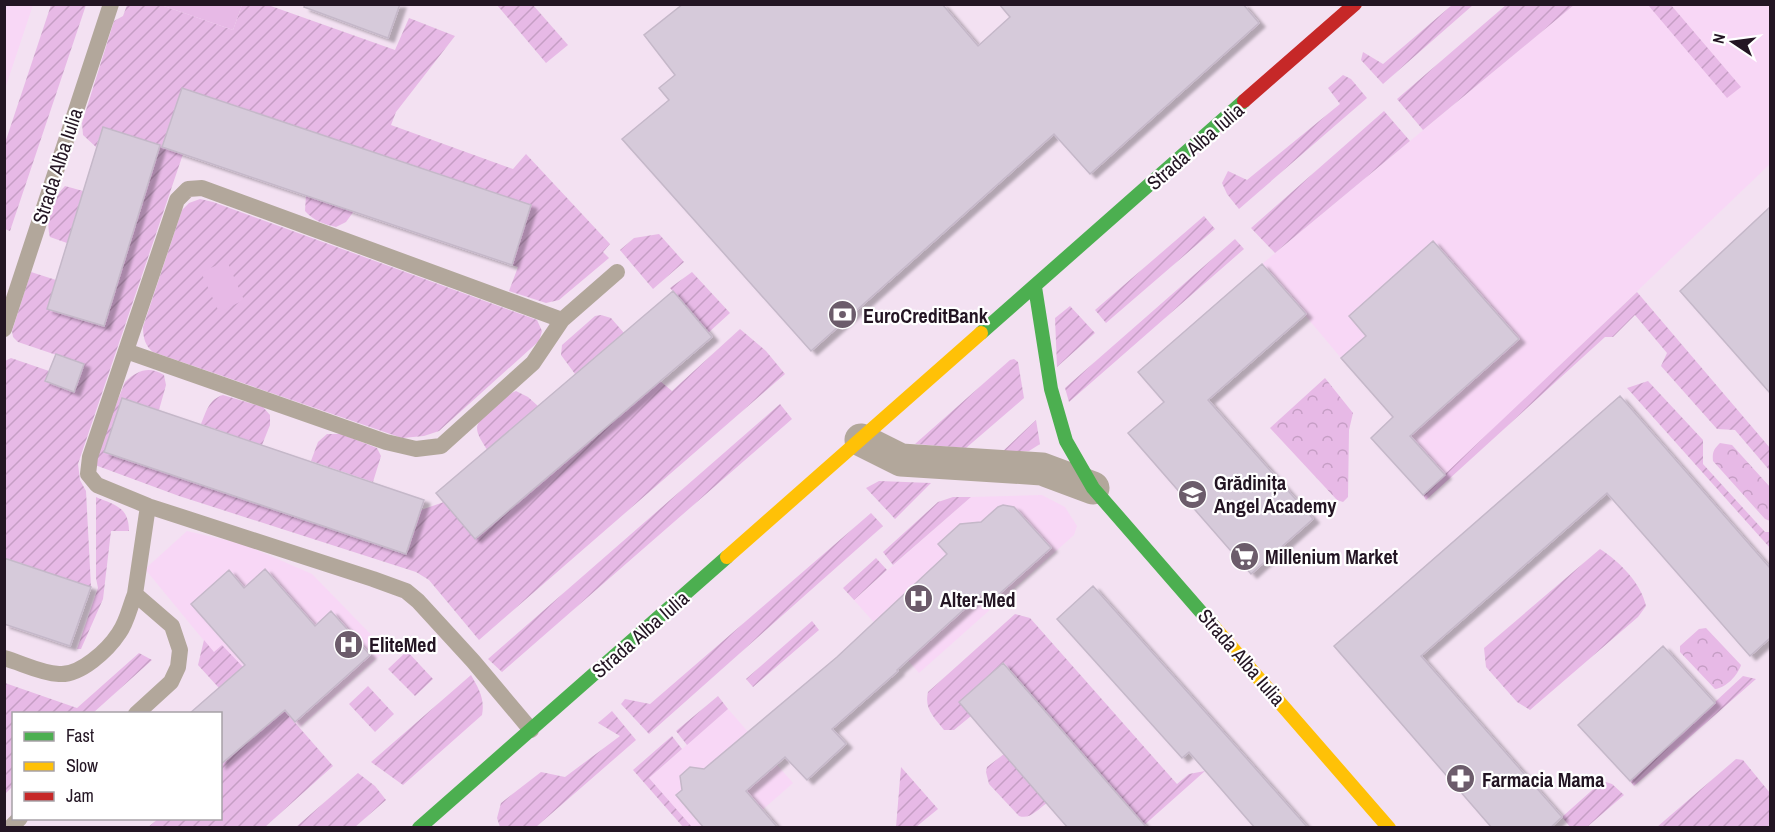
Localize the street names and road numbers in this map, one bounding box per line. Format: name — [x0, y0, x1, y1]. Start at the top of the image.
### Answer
street label: Strada Alba Iulia — [1141, 96, 1249, 196]
street label: Strada Alba Iulia — [26, 105, 88, 227]
street label: Strada Alba Iulia — [586, 584, 694, 684]
street label: Strada Alba Iulia — [1192, 603, 1292, 711]

